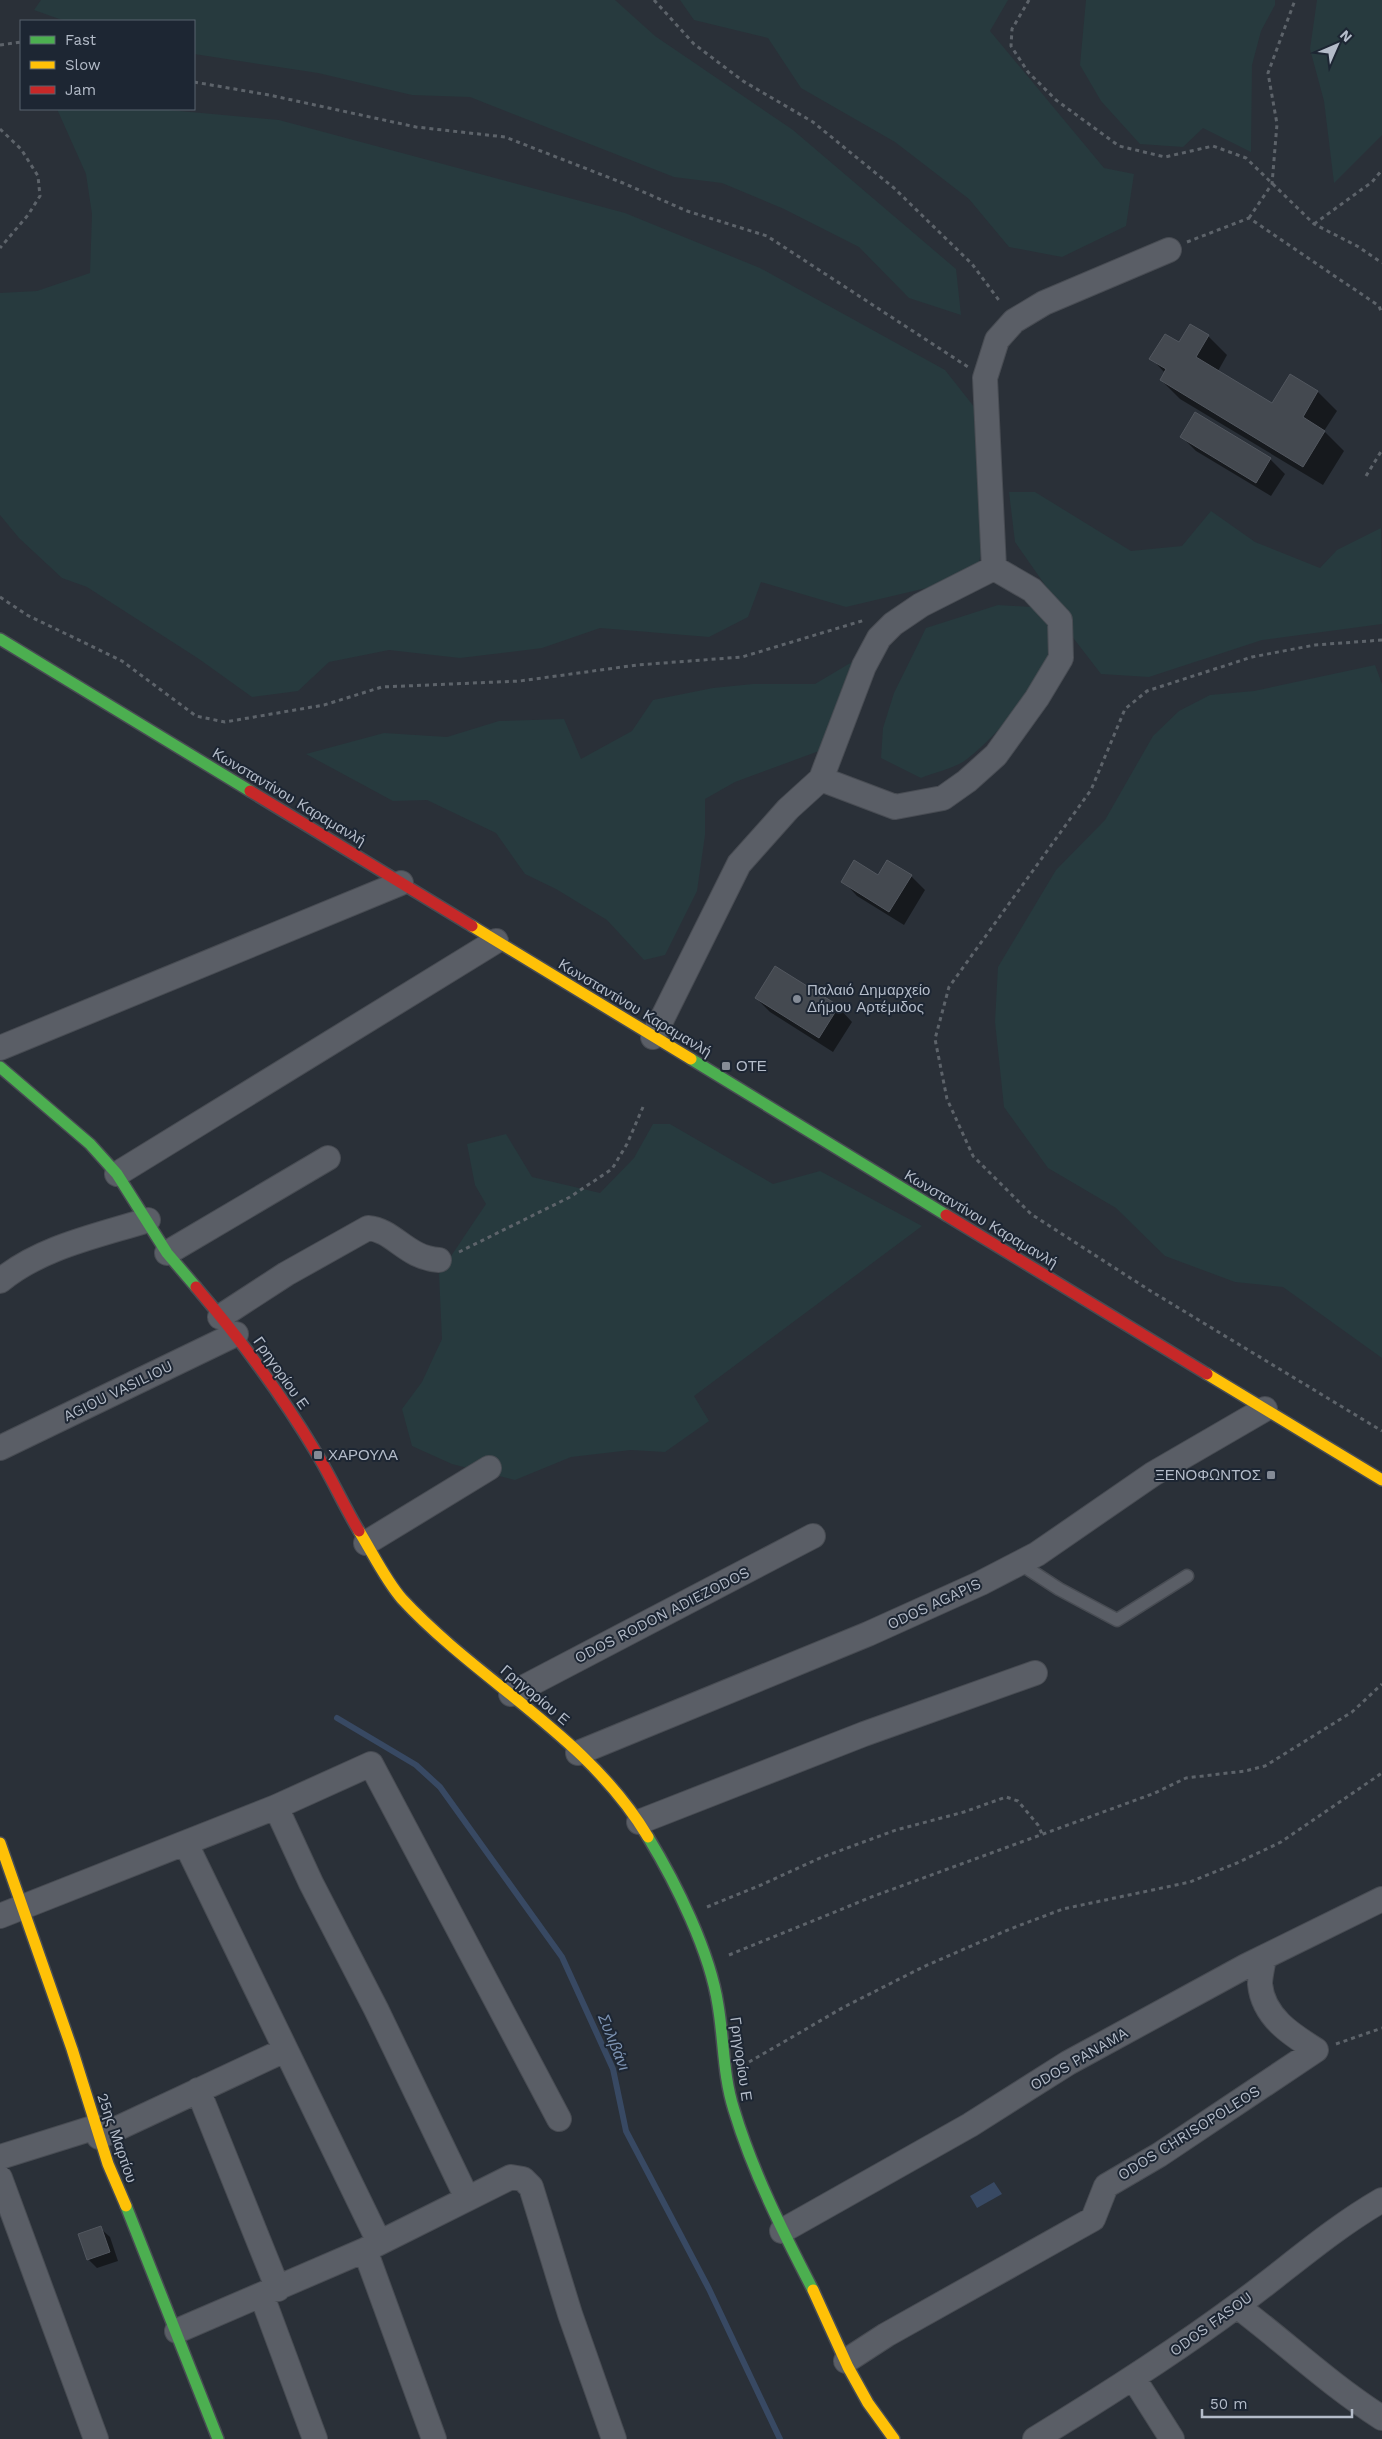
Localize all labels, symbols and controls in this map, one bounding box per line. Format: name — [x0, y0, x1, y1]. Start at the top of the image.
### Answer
legend — [20, 20, 195, 110]
north arrow — [1312, 20, 1362, 70]
text: N — [1337, 26, 1356, 45]
text: Fast — [65, 31, 97, 49]
text: Slow — [65, 56, 101, 74]
text: Jam — [65, 81, 96, 99]
street label: Κωνσταντίνου Καραμανλή — [209, 744, 369, 850]
street label: Κωνσταντίνου Καραμανλή — [555, 955, 715, 1061]
place label: Παλαιό Δημαρχείο Δήμου Αρτέμιδος — [807, 981, 930, 1016]
marker: Παλαιό Δημαρχείο Δήμου Αρτέμιδος — [791, 993, 803, 1005]
place label: ΟΤΕ — [736, 1057, 767, 1075]
marker: ΟΤΕ — [720, 1060, 732, 1072]
street label: Κωνσταντίνου Καραμανλή — [901, 1166, 1061, 1272]
street label: Γρηγορίου Ε — [249, 1333, 313, 1413]
street label: AGIOU VASILIOU — [60, 1357, 176, 1425]
place label: ΧΑΡΟΥΛΑ — [328, 1446, 398, 1464]
marker: ΧΑΡΟΥΛΑ — [312, 1449, 324, 1461]
place label: ΞΕΝΟΦΩΝΤΟΣ — [1155, 1466, 1261, 1484]
marker: ΞΕΝΟΦΩΝΤΟΣ — [1265, 1469, 1277, 1481]
street label: ODOS RODON ADIEZODOS — [572, 1563, 752, 1667]
street label: ODOS AGAPIS — [884, 1575, 984, 1633]
street label: Γρηγορίου Ε — [497, 1661, 573, 1729]
water label: Συλιβάνι — [594, 2010, 634, 2074]
street label: Γρηγορίου Ε — [726, 2016, 756, 2102]
street label: ODOS PANAMA — [1027, 2024, 1131, 2094]
street label: ODOS CHRISOPOLEOS — [1115, 2082, 1263, 2184]
street label: 25ης Μαρτίου — [93, 2091, 141, 2185]
street label: ODOS FASOU — [1166, 2288, 1256, 2360]
scale bar — [1202, 2386, 1352, 2418]
text: 50 m — [1210, 2395, 1247, 2413]

